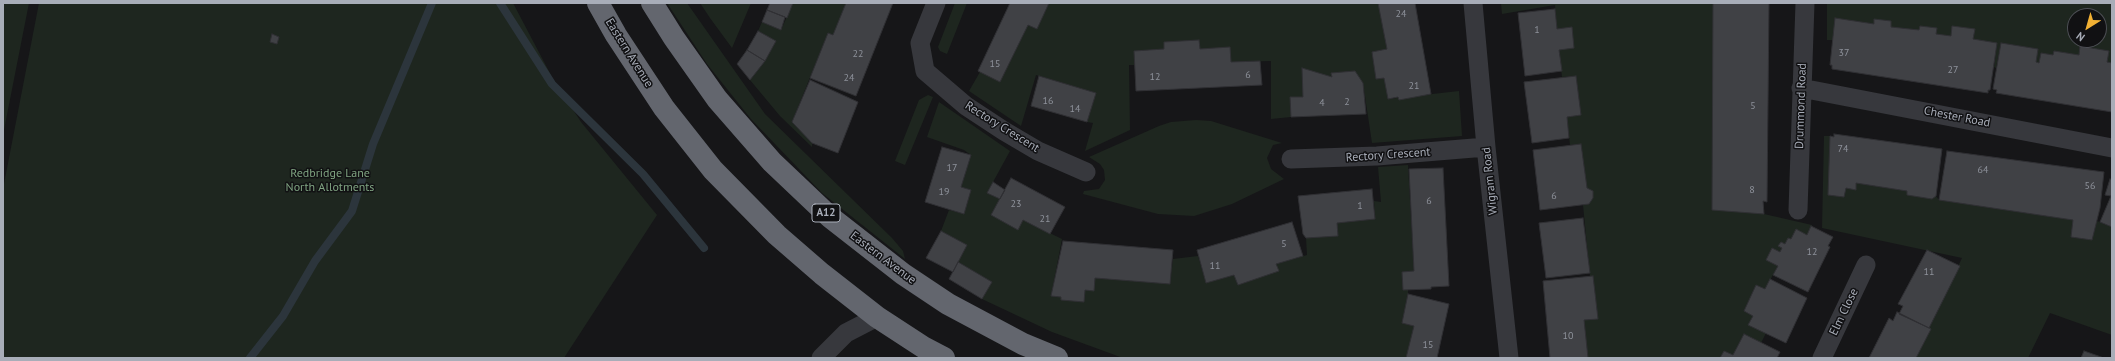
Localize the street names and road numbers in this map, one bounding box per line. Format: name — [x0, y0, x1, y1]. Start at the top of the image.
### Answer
street label: Eastern Avenue — [602, 16, 656, 90]
street label: Drummond Road — [1792, 63, 1810, 149]
street label: Rectory Crescent — [962, 98, 1042, 156]
street label: Chester Road — [1923, 104, 1991, 130]
street label: Rectory Crescent — [1345, 145, 1431, 165]
street label: Wigram Road — [1479, 146, 1501, 216]
road number: A12 — [812, 204, 840, 222]
street label: Eastern Avenue — [847, 229, 919, 287]
street label: Elm Close — [1826, 286, 1862, 338]

